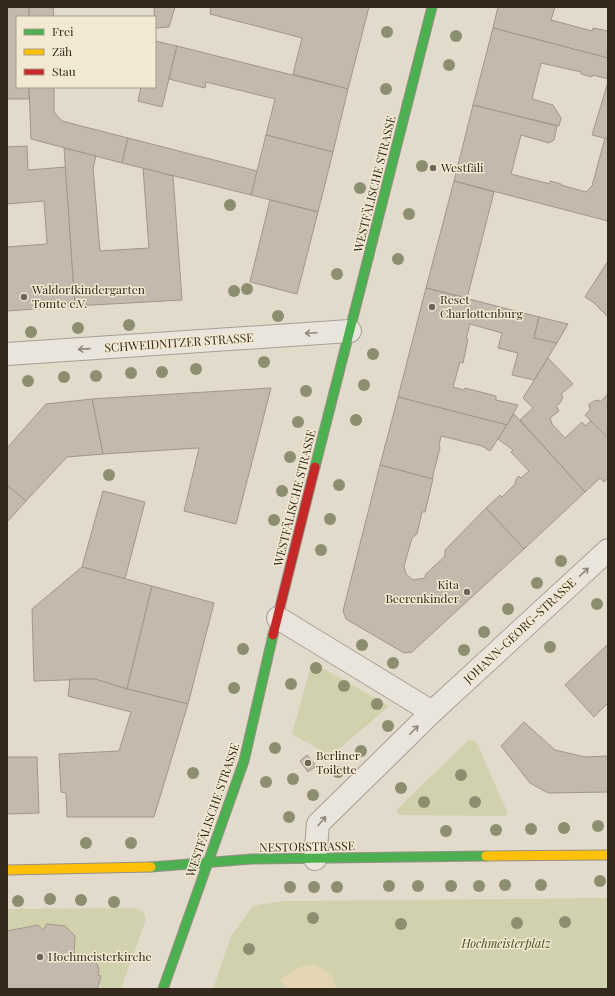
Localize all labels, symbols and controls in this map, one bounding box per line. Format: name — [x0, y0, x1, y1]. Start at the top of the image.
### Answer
legend — [16, 16, 156, 88]
text: Frei — [52, 23, 74, 39]
text: Zäh — [52, 43, 72, 59]
text: Stau — [52, 63, 76, 79]
street label: WESTFÄLISCHE STRASSE — [349, 114, 399, 255]
place label: Westfäli — [440, 159, 484, 175]
marker: Westfäli — [428, 163, 438, 173]
place label: Waldorfkindergarten Tomte e.V. — [31, 281, 145, 311]
place label: Reset Charlottenburg — [440, 291, 524, 321]
marker: Waldorfkindergarten Tomte e.V. — [19, 292, 29, 302]
marker: Reset Charlottenburg — [427, 302, 437, 312]
street label: SCHWEIDNITZER STRASSE — [104, 329, 254, 355]
one-way arrow — [305, 329, 318, 337]
one-way arrow — [78, 346, 91, 353]
street label: WESTFÄLISCHE STRASSE — [269, 428, 319, 569]
one-way arrow — [579, 567, 590, 576]
street label: JOHANN-GEORG-STRASSE — [459, 574, 579, 687]
place label: Kita Beerenkinder — [385, 576, 460, 606]
marker: Kita Beerenkinder — [462, 587, 472, 597]
one-way arrow — [409, 725, 419, 735]
street label: WESTFÄLISCHE STRASSE — [181, 741, 242, 880]
place label: Berliner Toilette — [316, 747, 361, 777]
marker: Berliner Toilette — [303, 758, 313, 768]
one-way arrow — [318, 816, 326, 827]
street label: NESTORSTRASSE — [259, 837, 355, 855]
park label: Hochmeisterplatz — [460, 935, 551, 951]
place label: Hochmeisterkirche — [48, 948, 152, 964]
marker: Hochmeisterkirche — [35, 952, 45, 962]

